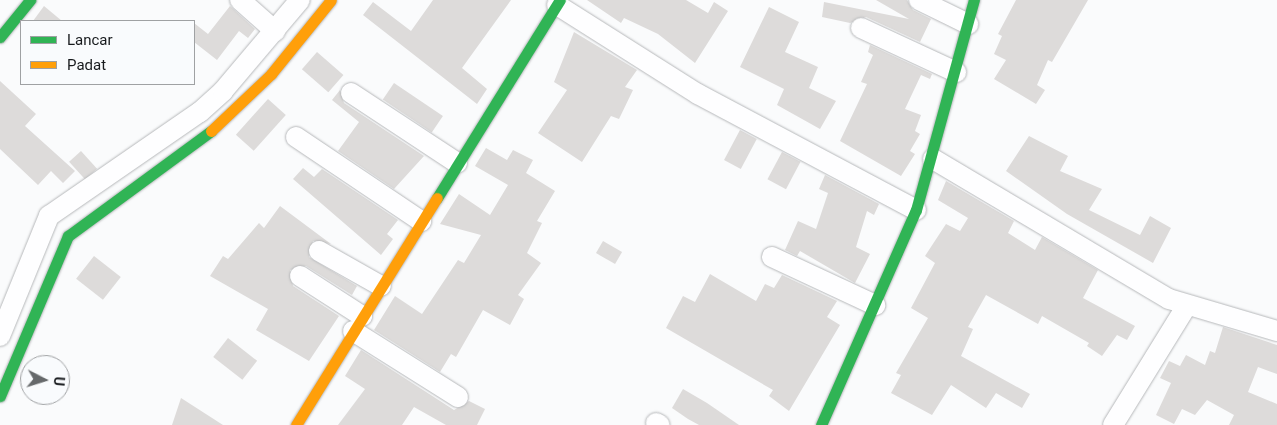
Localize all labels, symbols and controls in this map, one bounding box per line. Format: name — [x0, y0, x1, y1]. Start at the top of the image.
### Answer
legend — [20, 20, 195, 85]
text: Lancar — [67, 31, 113, 49]
text: Padat — [67, 56, 106, 74]
north arrow — [20, 355, 70, 405]
text: U — [51, 376, 67, 387]

